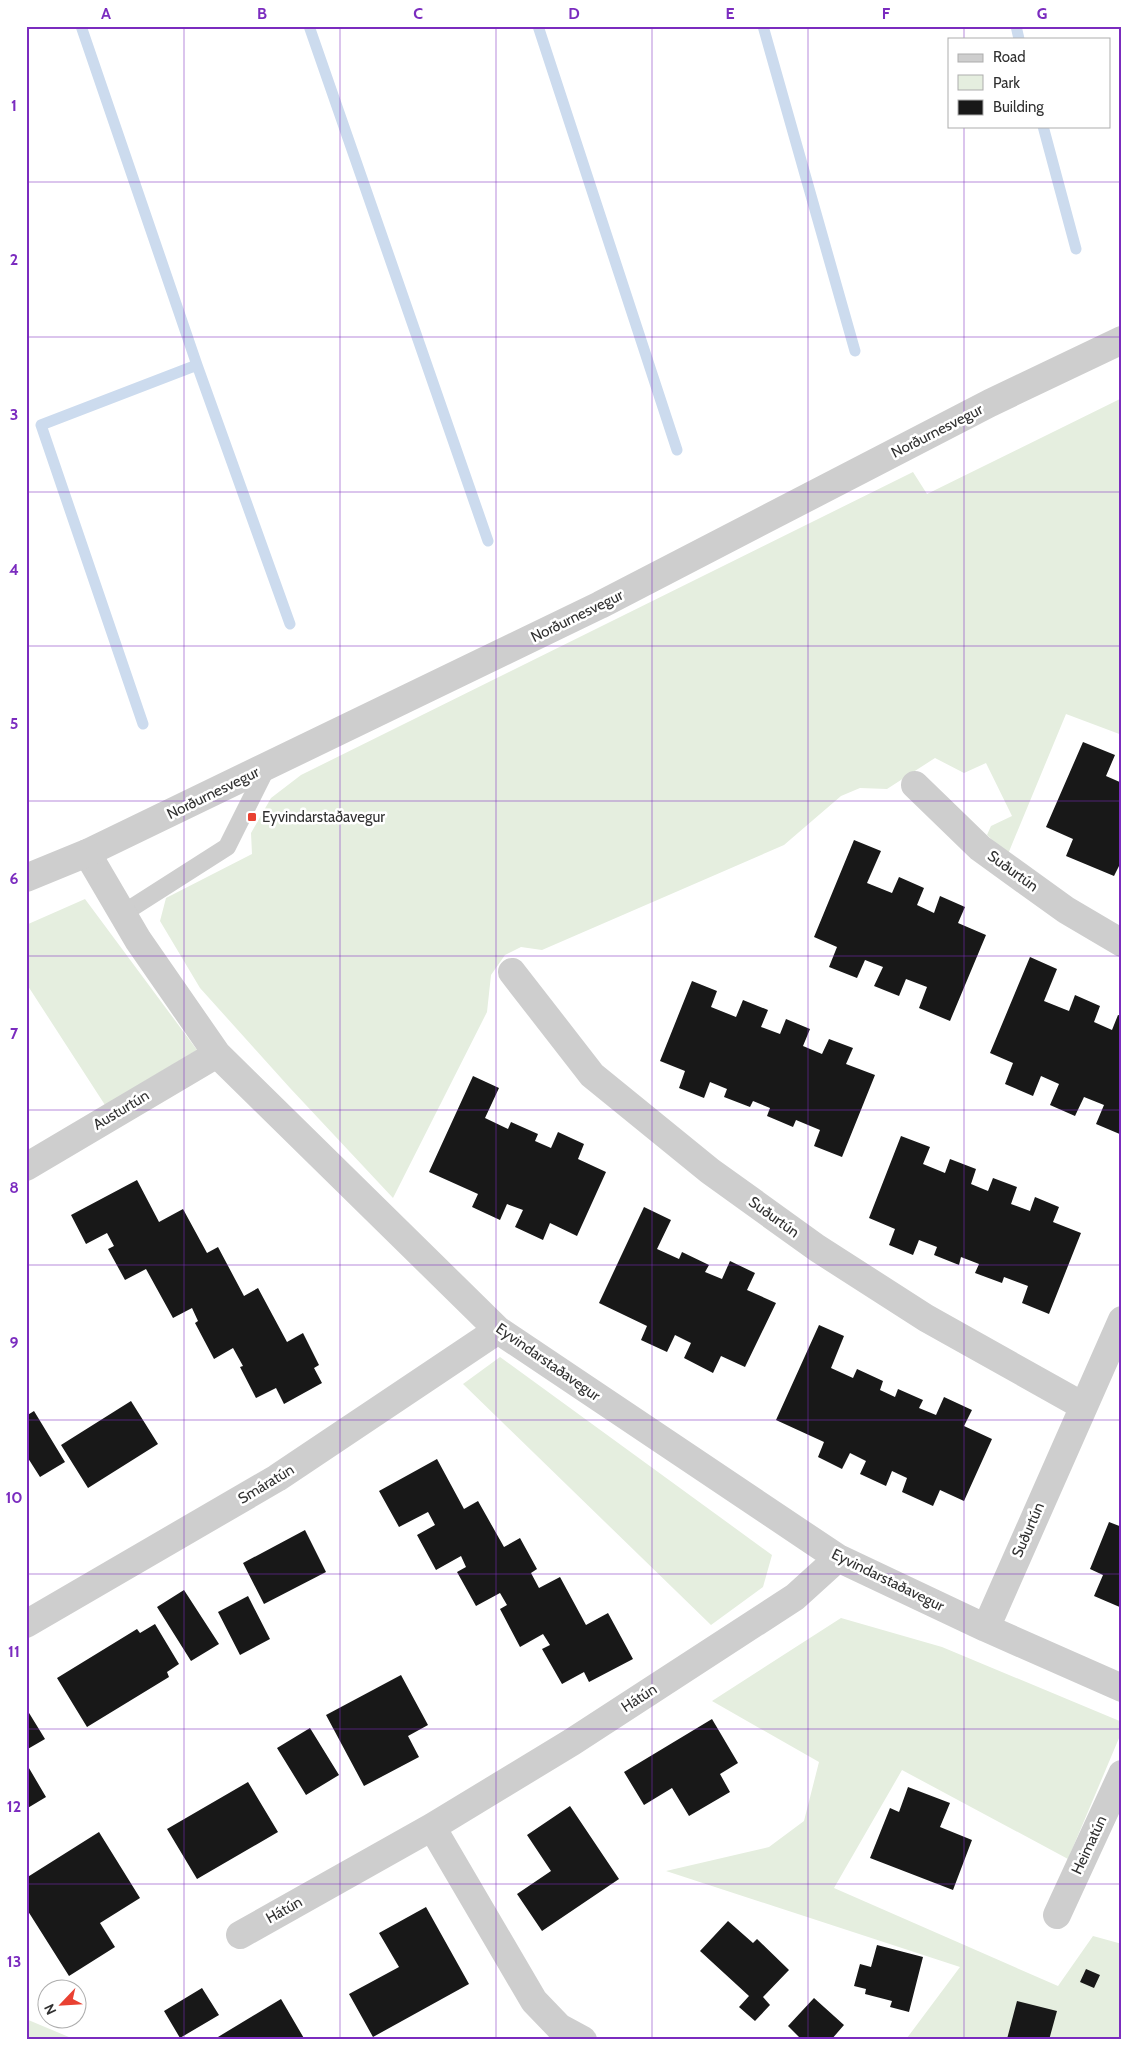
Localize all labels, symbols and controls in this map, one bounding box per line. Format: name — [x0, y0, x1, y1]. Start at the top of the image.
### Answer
text: A — [101, 4, 111, 23]
text: B — [257, 4, 267, 23]
text: C — [413, 4, 423, 23]
text: D — [568, 4, 580, 23]
text: E — [725, 4, 735, 23]
text: F — [882, 4, 891, 23]
text: G — [1037, 4, 1047, 23]
legend — [948, 38, 1110, 128]
text: Road — [993, 48, 1026, 66]
text: Park — [993, 74, 1020, 92]
text: 1 — [11, 96, 17, 115]
text: Building — [993, 98, 1044, 116]
text: 2 — [10, 250, 18, 269]
street label: Norðurnesvegur — [888, 400, 986, 462]
text: 3 — [10, 405, 18, 424]
text: 4 — [9, 560, 19, 579]
street label: Norðurnesvegur — [528, 586, 626, 646]
text: 5 — [10, 714, 18, 733]
street label: Norðurnesvegur — [164, 763, 262, 823]
place label: Eyvindarstaðavegur — [262, 808, 385, 826]
marker: Eyvindarstaðavegur — [246, 811, 258, 823]
street label: Suðurtún — [984, 847, 1042, 895]
text: 6 — [10, 869, 19, 888]
text: 7 — [10, 1024, 19, 1043]
street label: Austurtún — [90, 1086, 152, 1134]
text: 8 — [9, 1178, 19, 1197]
street label: Suðurtún — [745, 1193, 803, 1241]
street label: Eyvindarstaðavegur — [492, 1319, 604, 1405]
text: 9 — [10, 1333, 19, 1352]
street label: Smáratún — [235, 1460, 297, 1508]
text: 10 — [5, 1488, 23, 1507]
street label: Suðurtún — [1008, 1500, 1048, 1560]
street label: Eyvindarstaðavegur — [829, 1545, 947, 1615]
text: 11 — [8, 1642, 20, 1661]
street label: Hátún — [618, 1680, 660, 1716]
text: 12 — [7, 1797, 21, 1816]
street label: Heimatún — [1068, 1813, 1110, 1877]
street label: Hátún — [263, 1893, 305, 1927]
text: 13 — [7, 1952, 21, 1971]
north arrow — [38, 1978, 88, 2028]
text: N — [40, 2001, 60, 2018]

